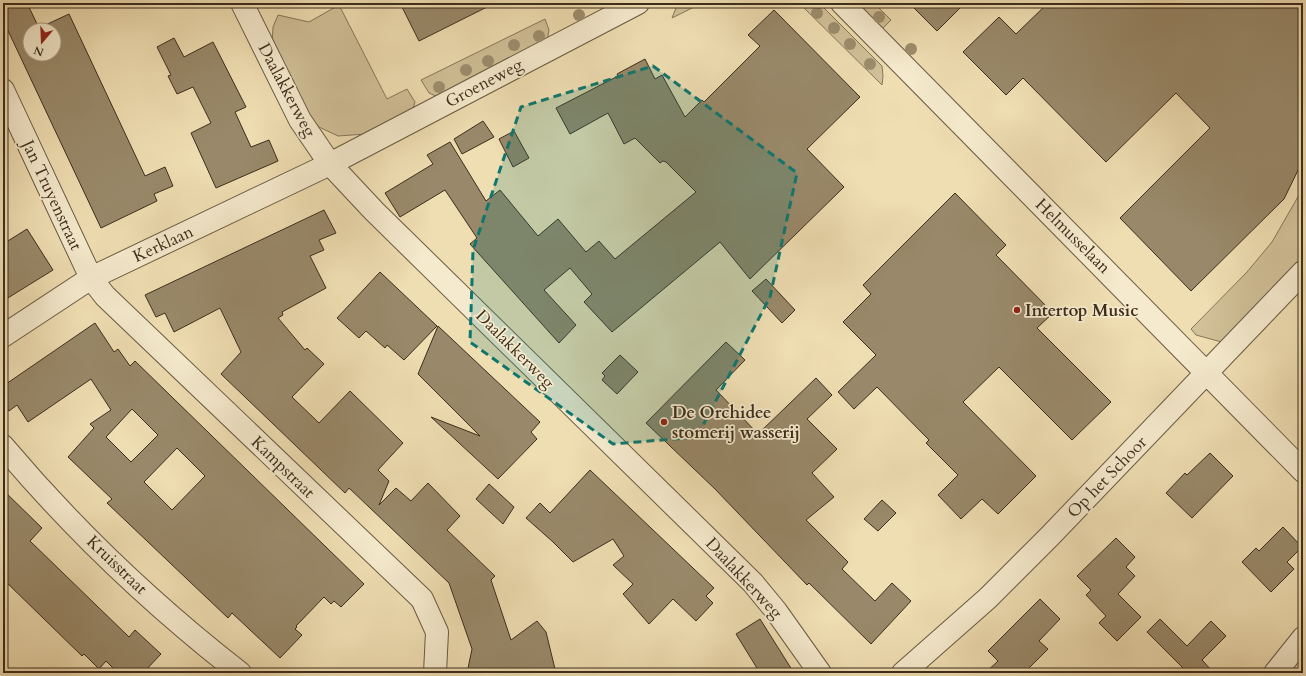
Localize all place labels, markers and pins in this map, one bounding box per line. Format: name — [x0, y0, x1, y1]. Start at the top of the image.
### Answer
place label: Intertop Music — [1025, 299, 1138, 322]
marker: Intertop Music — [1012, 305, 1022, 315]
place label: De Orchidee stomerij wasserij — [672, 401, 800, 444]
marker: De Orchidee stomerij wasserij — [659, 417, 669, 427]

